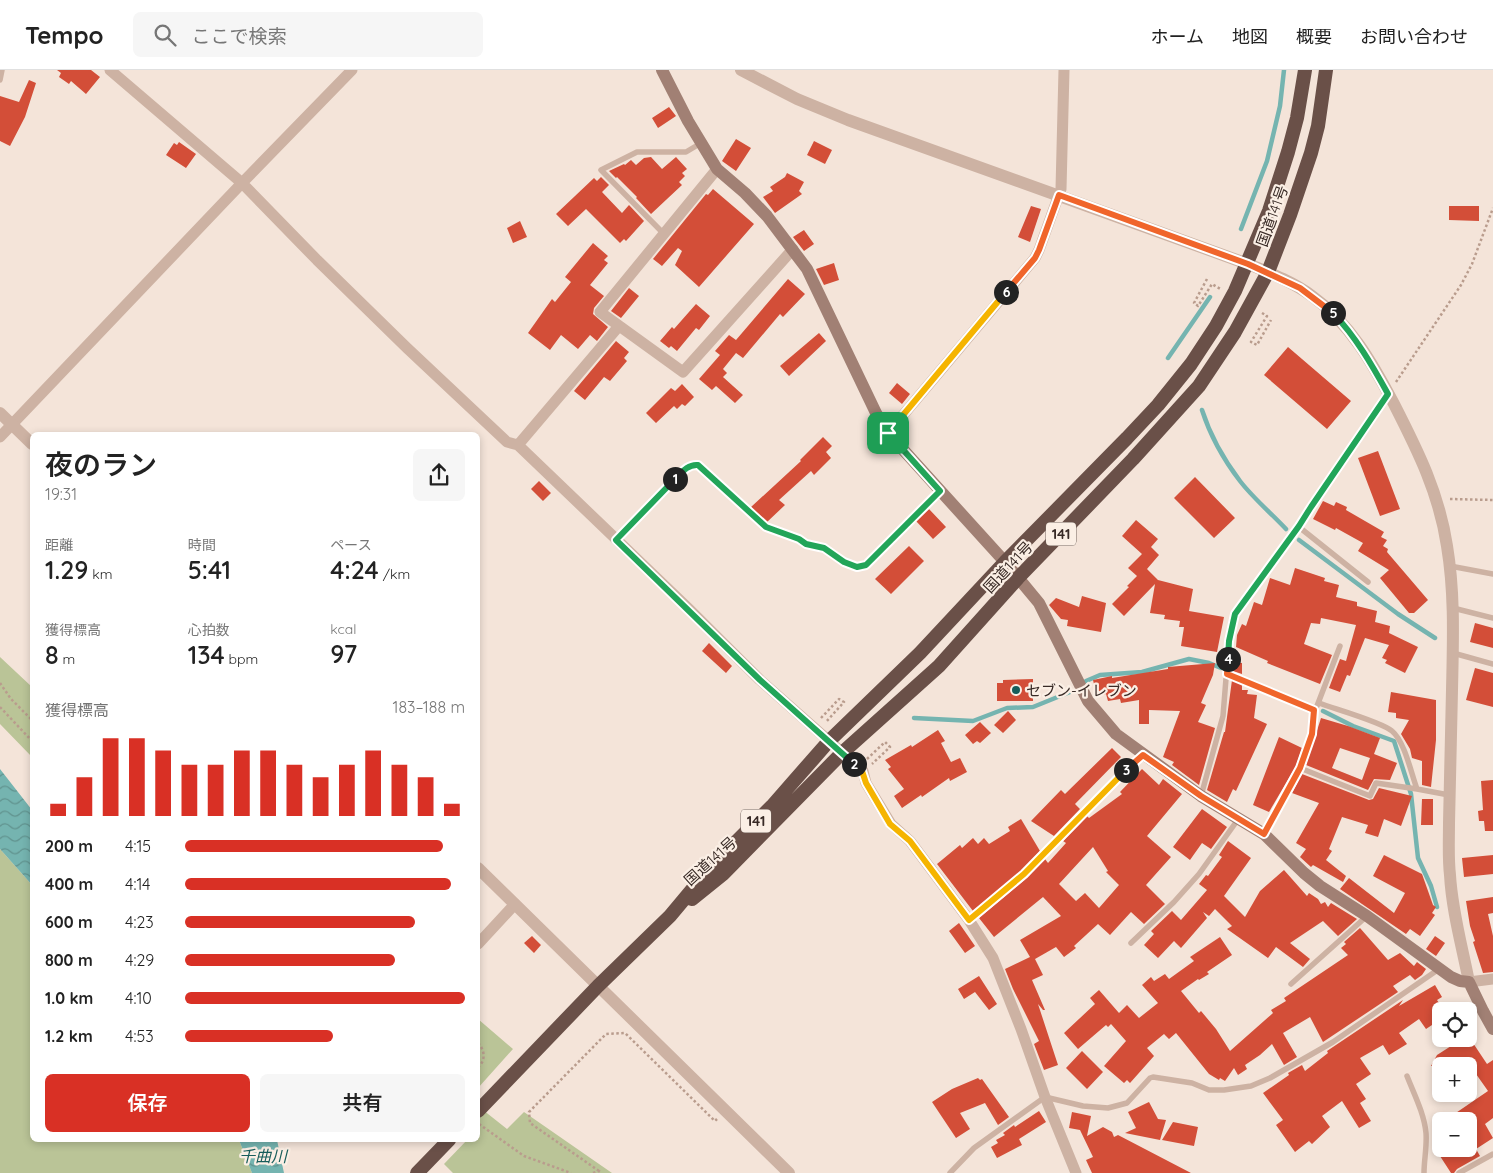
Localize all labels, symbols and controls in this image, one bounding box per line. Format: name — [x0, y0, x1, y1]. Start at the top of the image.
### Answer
search box — [133, 12, 483, 57]
text: Tempo — [25, 20, 103, 50]
icon: search — [151, 21, 179, 49]
text: ここで検索 — [191, 24, 287, 48]
text: ホーム — [1151, 25, 1204, 48]
text: 地図 — [1232, 25, 1268, 48]
text: 概要 — [1296, 25, 1332, 48]
text: お問い合わせ — [1360, 25, 1468, 48]
street label: 国道141号 — [1252, 183, 1292, 249]
pin: 6 — [994, 280, 1018, 304]
text: 6 — [1003, 283, 1010, 301]
pin: 5 — [1320, 300, 1346, 326]
text: 5 — [1329, 304, 1338, 322]
pin — [867, 412, 909, 454]
icon: arrive — [874, 419, 902, 447]
text: 夜のラン — [45, 447, 157, 482]
button: share — [413, 449, 465, 501]
pin: 1 — [662, 466, 688, 492]
text: 1 — [673, 470, 678, 488]
text: 19:31 — [45, 484, 77, 504]
road number: 141 — [1046, 522, 1076, 546]
text: 距離 — [45, 536, 73, 554]
text: 時間 — [188, 536, 216, 554]
text: ペース — [330, 536, 372, 554]
street label: 国道141号 — [979, 537, 1037, 597]
text: 1.29 — [45, 554, 88, 585]
text: 5:41 — [188, 554, 231, 585]
text: 4:24 — [330, 554, 379, 585]
text: km — [88, 565, 113, 583]
text: /km — [379, 565, 410, 583]
text: kcal — [330, 620, 356, 638]
text: 獲得標高 — [45, 621, 101, 639]
text: 心拍数 — [188, 621, 230, 639]
text: 97 — [330, 638, 357, 669]
text: 8 — [45, 639, 59, 670]
text: 134 — [188, 639, 225, 670]
pin: 4 — [1216, 646, 1240, 672]
text: m — [59, 650, 75, 668]
text: bpm — [225, 650, 258, 668]
text: 4 — [1224, 650, 1233, 668]
place label: セブン-イレブン — [1026, 681, 1137, 700]
marker: セブン-イレブン — [1010, 684, 1022, 696]
text: 183–188 m — [392, 697, 465, 717]
text: 獲得標高 — [45, 700, 109, 720]
pin: 2 — [842, 752, 866, 776]
text: 2 — [851, 755, 858, 773]
pin: 3 — [1114, 758, 1138, 782]
text: 3 — [1123, 761, 1130, 779]
road number: 141 — [741, 809, 771, 832]
street label: 国道141号 — [680, 833, 740, 889]
text: 200 m — [45, 836, 93, 856]
text: 4:15 — [125, 836, 151, 856]
text: 400 m — [45, 874, 93, 894]
text: 4:14 — [125, 874, 151, 894]
text: 600 m — [45, 912, 93, 932]
text: 4:23 — [125, 912, 154, 932]
text: 800 m — [45, 950, 93, 970]
text: 4:29 — [125, 950, 154, 970]
text: 1.0 km — [45, 988, 93, 1008]
text: 4:10 — [125, 988, 152, 1008]
map controls — [1432, 1002, 1477, 1157]
button: locate — [1432, 1002, 1477, 1047]
text: 1.2 km — [45, 1026, 93, 1046]
text: 4:53 — [125, 1026, 154, 1046]
button: + — [1432, 1057, 1477, 1102]
button: 保存 — [45, 1074, 250, 1132]
button: 共有 — [260, 1074, 465, 1132]
button: − — [1432, 1112, 1477, 1157]
water label: 千曲川 — [239, 1146, 289, 1166]

